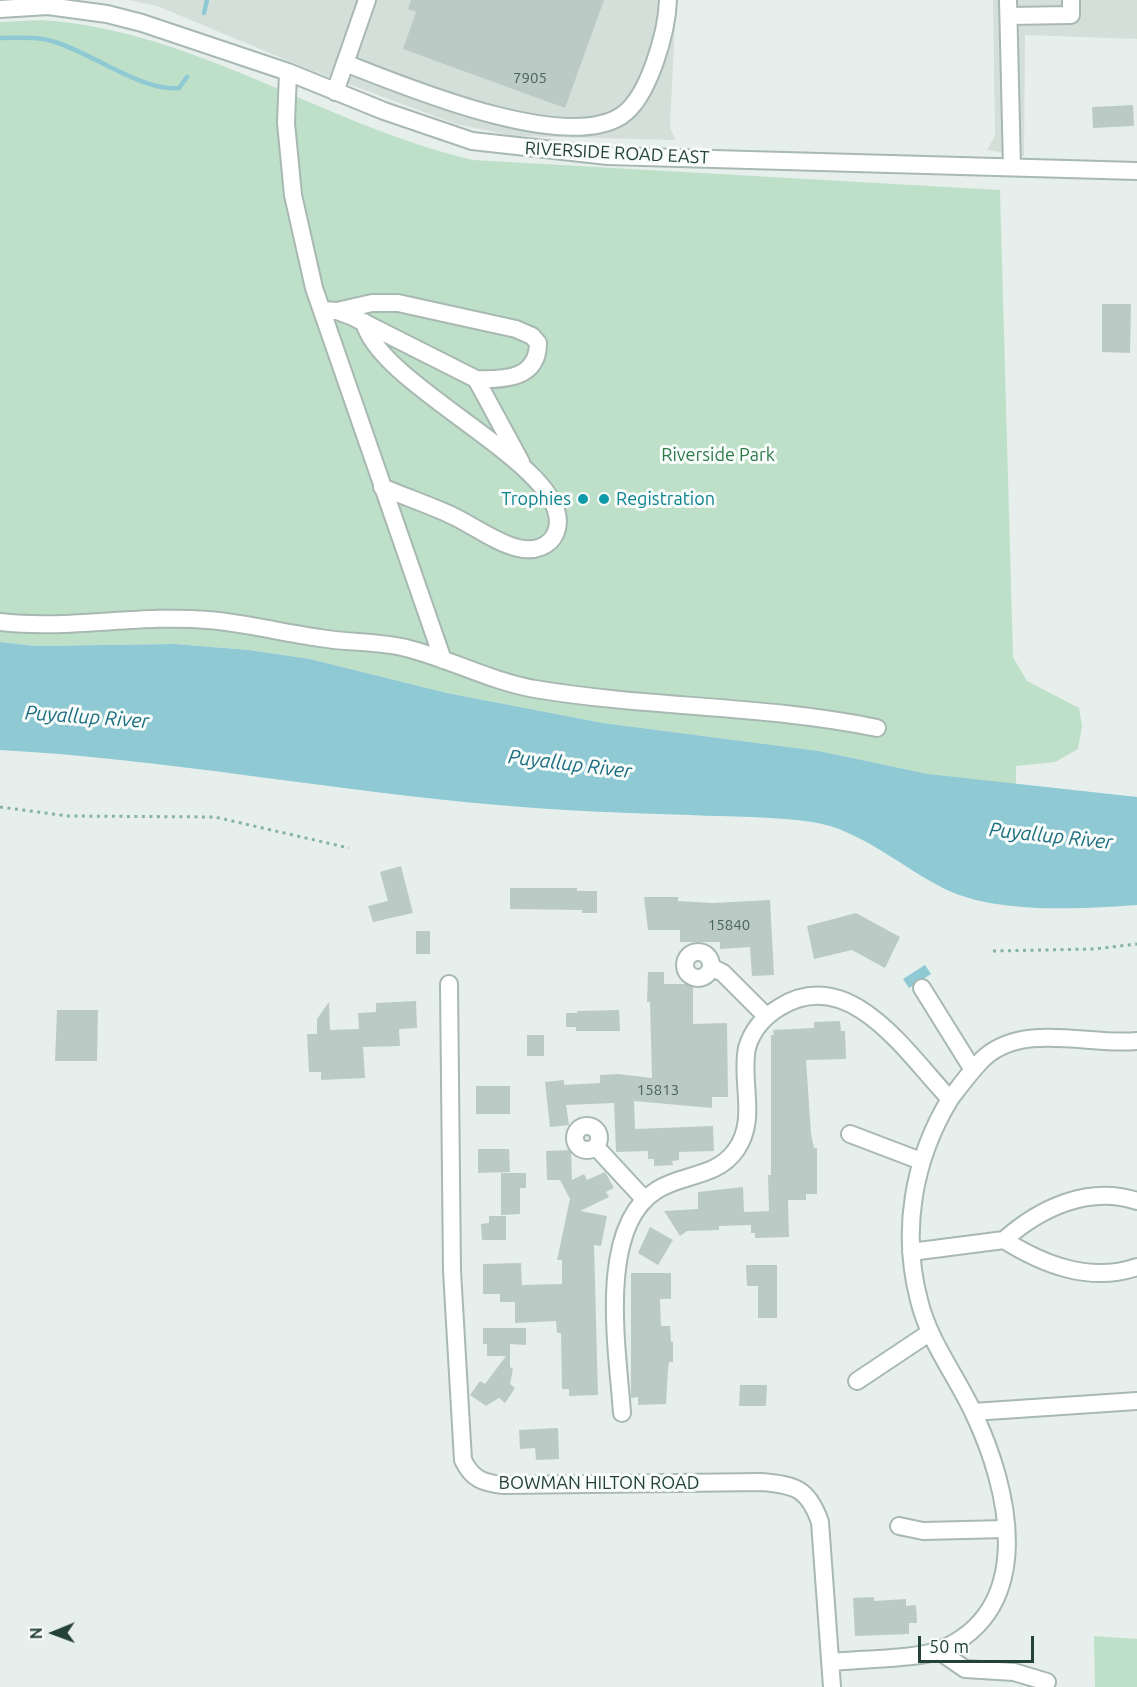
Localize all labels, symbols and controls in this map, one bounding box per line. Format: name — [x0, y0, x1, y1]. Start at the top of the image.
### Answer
house number: 7905 — [513, 69, 547, 87]
street label: RIVERSIDE ROAD EAST — [524, 137, 710, 169]
park label: Riverside Park — [661, 444, 775, 466]
place label: Trophies — [501, 488, 571, 510]
place label: Registration — [616, 488, 715, 510]
marker: Trophies — [576, 492, 590, 506]
marker: Registration — [597, 492, 611, 506]
water label: Puyallup River — [24, 701, 150, 733]
water label: Puyallup River — [507, 745, 633, 783]
water label: Puyallup River — [988, 818, 1114, 854]
house number: 15840 — [708, 916, 750, 934]
house number: 15813 — [637, 1081, 679, 1099]
street label: BOWMAN HILTON ROAD — [499, 1472, 699, 1494]
north arrow — [24, 1603, 84, 1663]
scale bar — [921, 1624, 1036, 1662]
text: N — [27, 1627, 45, 1639]
text: 50 m — [929, 1636, 969, 1656]

